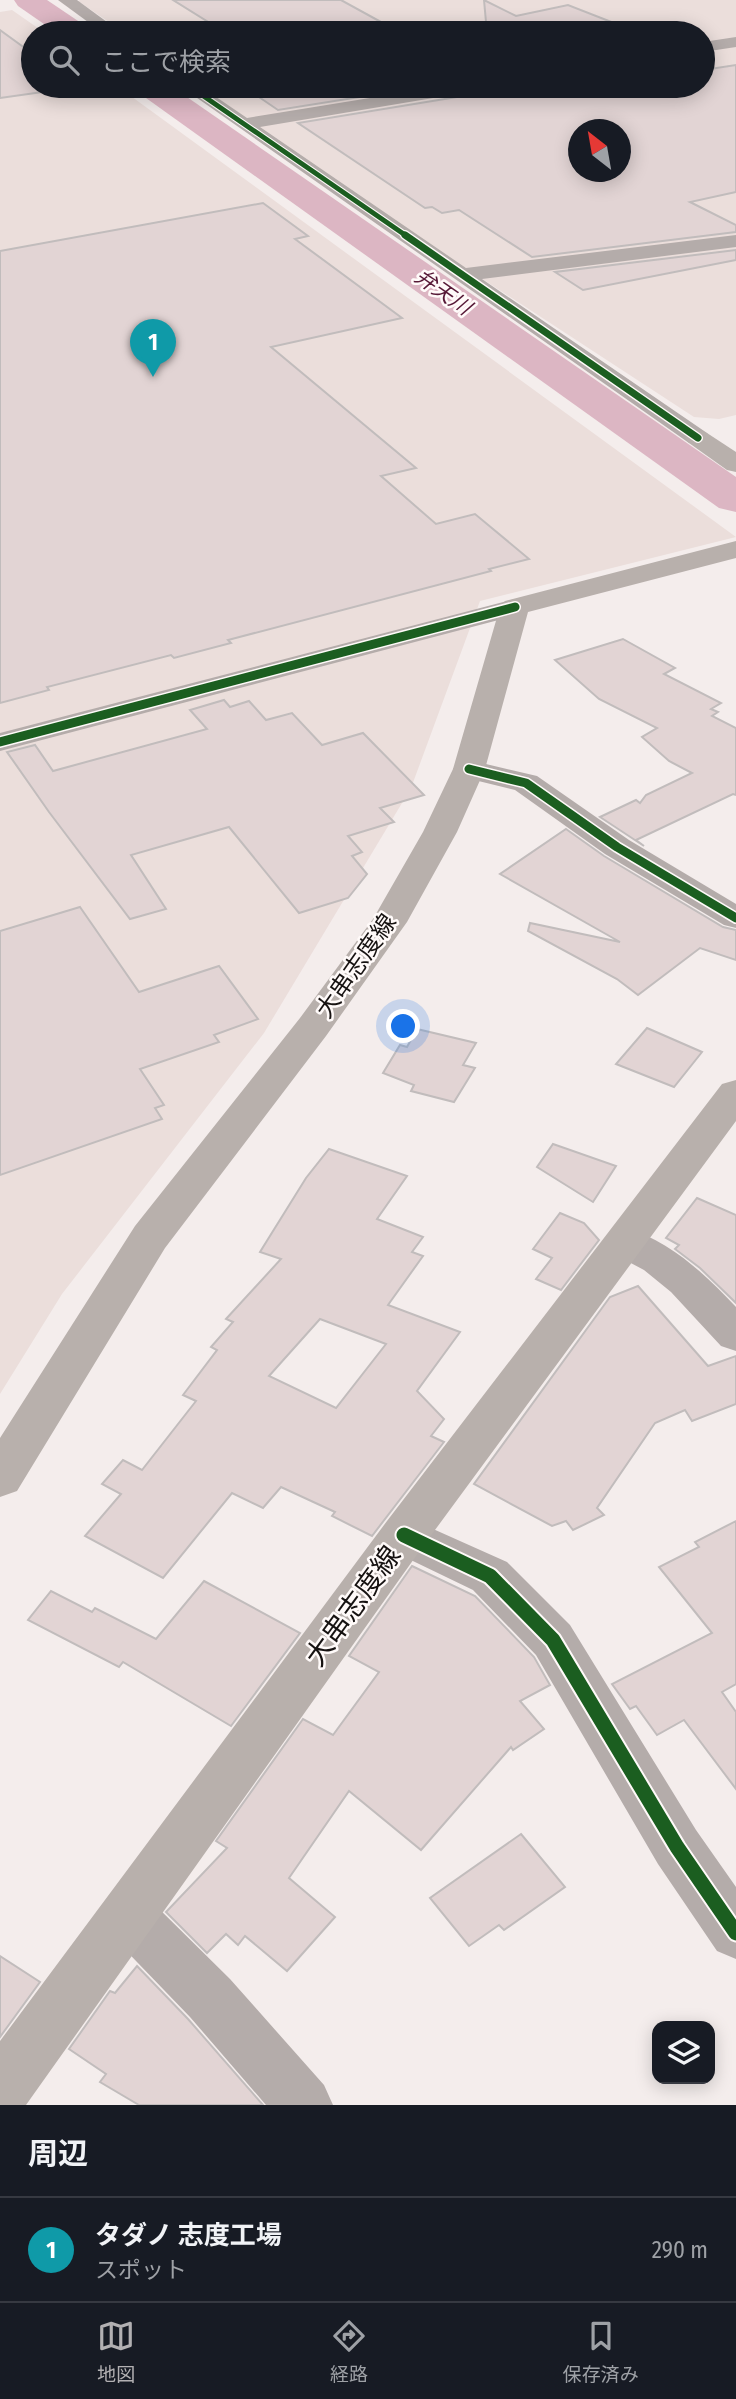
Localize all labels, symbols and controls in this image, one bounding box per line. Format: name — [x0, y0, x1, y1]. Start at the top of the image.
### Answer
search box — [21, 21, 715, 98]
icon: search — [45, 41, 83, 79]
text: ここで検索 — [101, 47, 231, 78]
north arrow — [568, 119, 631, 182]
water label: 弁天川 — [410, 263, 478, 322]
pin: 1 — [130, 319, 176, 377]
street label: 大串志度線 — [310, 909, 402, 1023]
your location — [386, 1009, 420, 1043]
street label: 大串志度線 — [299, 1540, 407, 1672]
map controls — [652, 2021, 715, 2084]
button: layers — [652, 2021, 715, 2084]
text: 周辺 — [28, 2136, 88, 2172]
text: タダノ 志度工場 — [95, 2220, 282, 2251]
text: 1 — [46, 2236, 56, 2264]
text: 290 m — [652, 2236, 708, 2264]
text: スポット — [95, 2256, 187, 2284]
tab: 地図 — [97, 2317, 135, 2386]
tab: 経路 — [330, 2317, 368, 2386]
tab: 保存済み — [563, 2317, 639, 2386]

